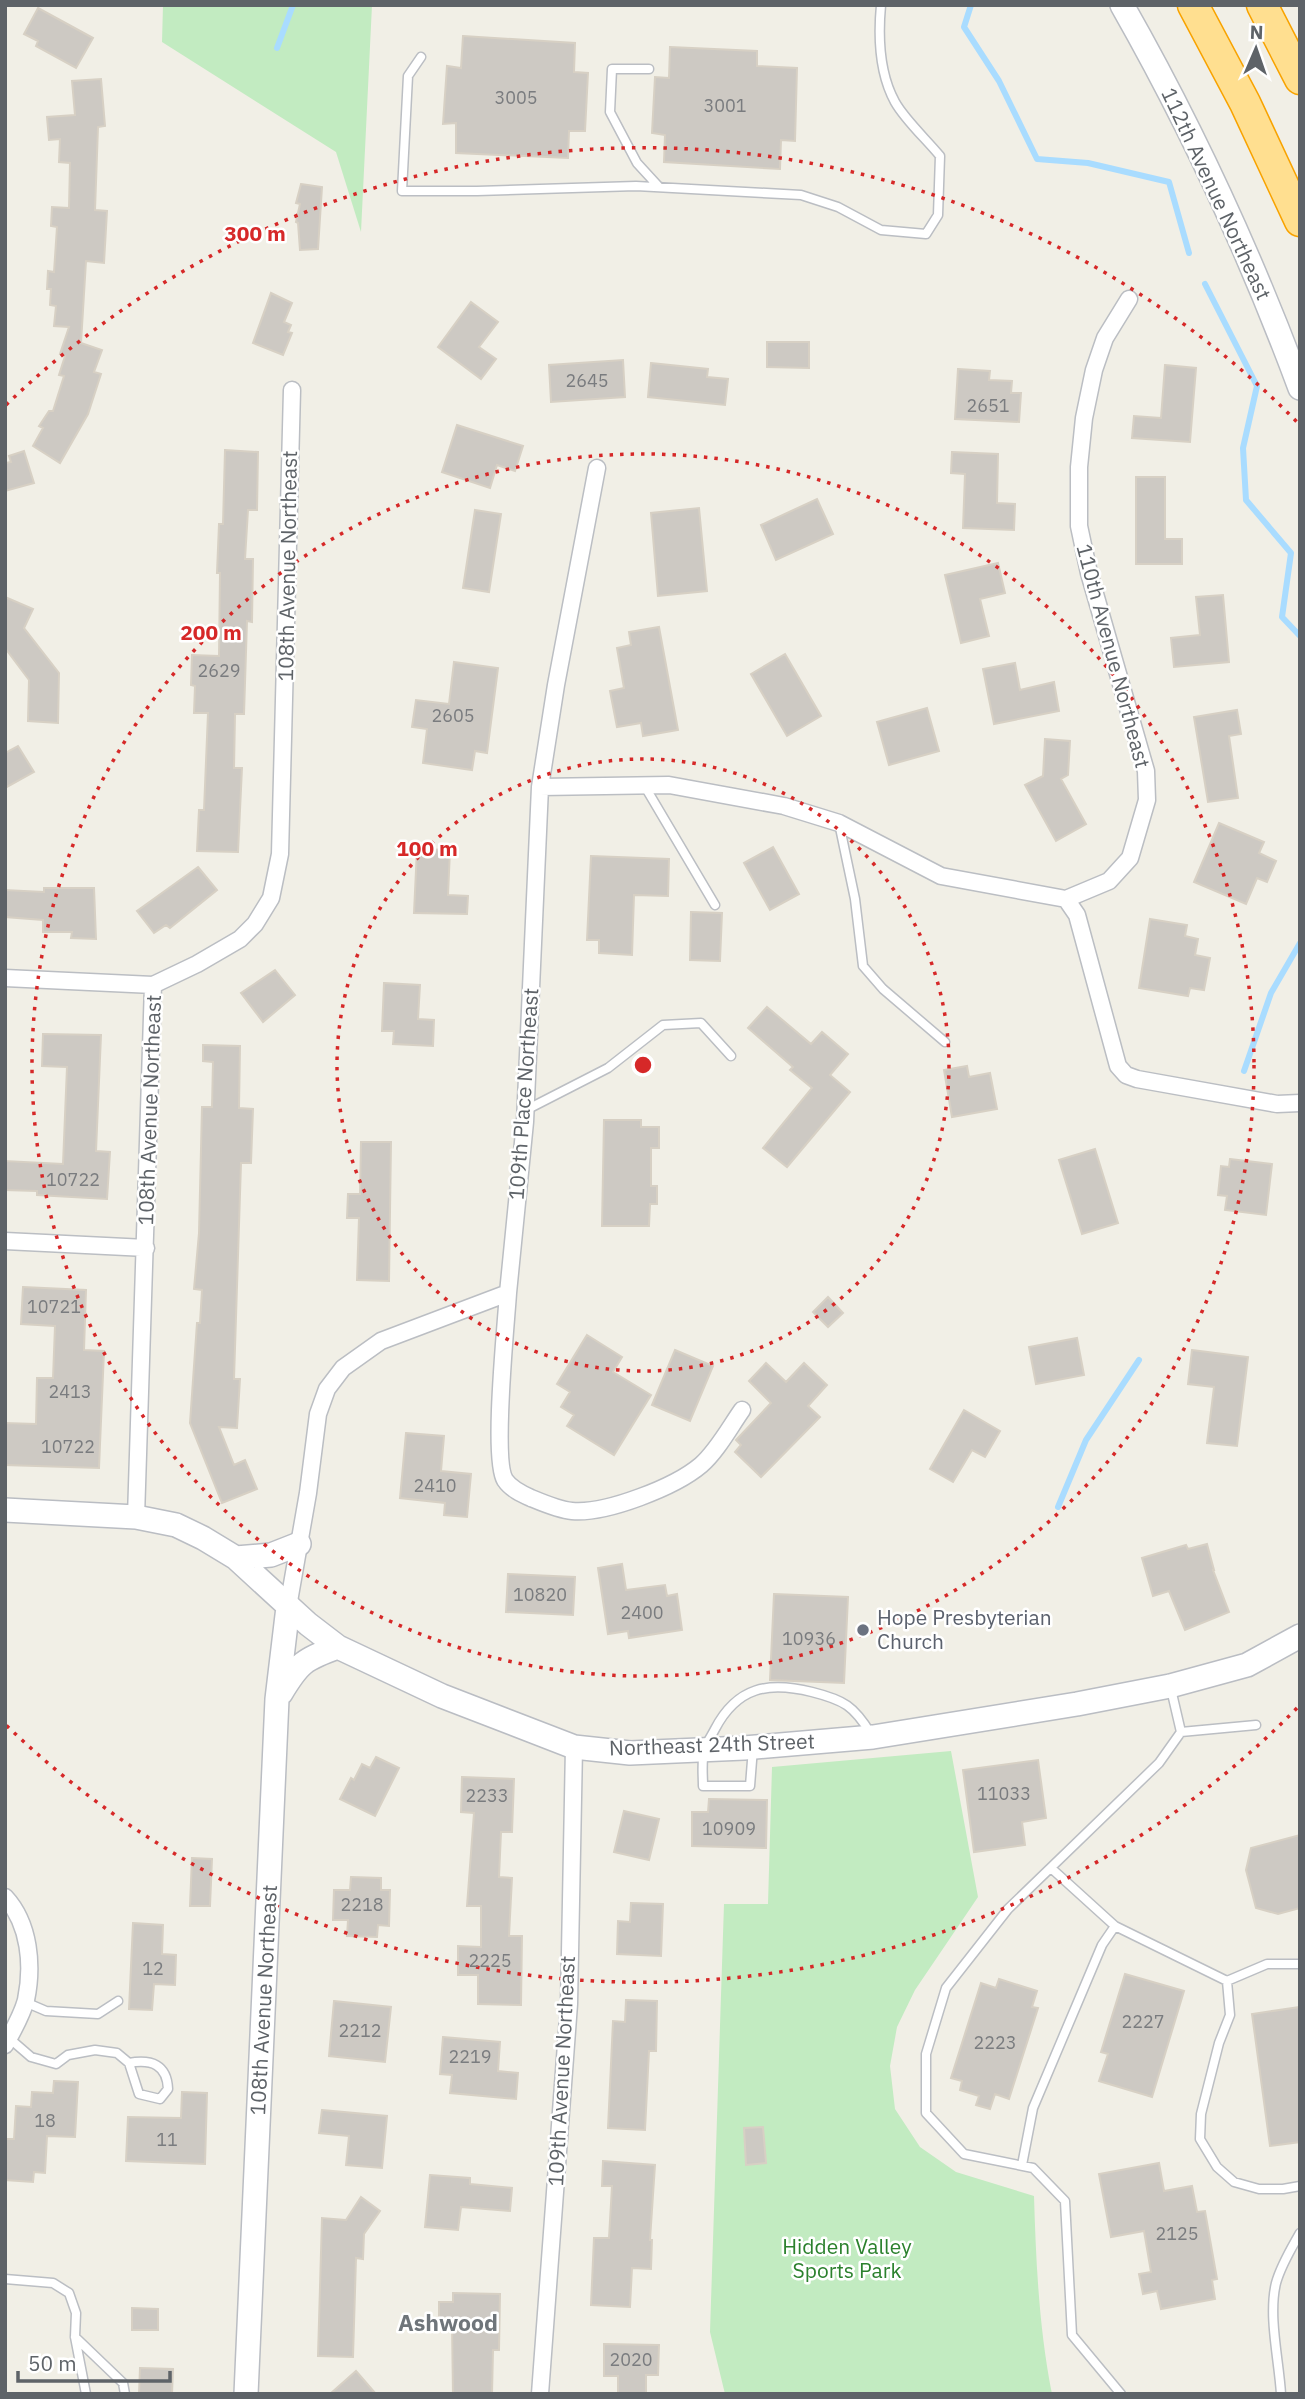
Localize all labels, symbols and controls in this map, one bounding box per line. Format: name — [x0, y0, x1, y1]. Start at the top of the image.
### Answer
north arrow — [1221, 14, 1291, 84]
text: N — [1249, 20, 1264, 44]
street label: 112th Avenue Northeast — [1155, 83, 1278, 304]
house number: 3005 — [494, 86, 538, 109]
house number: 3001 — [703, 94, 747, 117]
text: 300 m — [224, 219, 286, 247]
house number: 2645 — [565, 369, 609, 392]
house number: 2651 — [966, 394, 1010, 417]
street label: 108th Avenue Northeast — [271, 450, 303, 682]
street label: 110th Avenue Northeast — [1071, 541, 1157, 771]
text: 200 m — [180, 618, 242, 646]
house number: 2629 — [197, 659, 241, 682]
house number: 2605 — [431, 704, 475, 727]
text: 100 m — [396, 834, 458, 862]
street label: 109th Place Northeast — [502, 987, 544, 1201]
street label: 108th Avenue Northeast — [131, 994, 167, 1226]
centre of rings — [631, 1053, 655, 1077]
house number: 10722 — [46, 1168, 100, 1191]
house number: 10721 — [27, 1295, 81, 1318]
house number: 2413 — [48, 1380, 92, 1403]
house number: 10722 — [41, 1435, 95, 1458]
house number: 2410 — [413, 1474, 457, 1497]
house number: 10820 — [513, 1583, 567, 1606]
house number: 2400 — [620, 1601, 664, 1624]
place label: Hope Presbyterian Church — [877, 1603, 1052, 1655]
marker: Hope Presbyterian Church — [855, 1622, 871, 1638]
house number: 10936 — [782, 1627, 836, 1650]
street label: Northeast 24th Street — [609, 1726, 815, 1762]
house number: 11033 — [977, 1782, 1031, 1805]
house number: 2233 — [465, 1784, 509, 1807]
house number: 10909 — [702, 1817, 756, 1840]
street label: 108th Avenue Northeast — [243, 1884, 283, 2116]
house number: 2218 — [340, 1893, 384, 1916]
house number: 2225 — [468, 1949, 512, 1972]
street label: 109th Avenue Northeast — [541, 1955, 581, 2187]
house number: 12 — [142, 1957, 164, 1980]
house number: 2227 — [1121, 2010, 1165, 2033]
house number: 2212 — [338, 2019, 382, 2042]
house number: 2223 — [973, 2031, 1017, 2054]
house number: 2219 — [448, 2045, 492, 2068]
house number: 18 — [34, 2109, 56, 2132]
house number: 11 — [156, 2128, 178, 2151]
house number: 2125 — [1155, 2222, 1199, 2245]
park label: Hidden Valley Sports Park — [782, 2232, 912, 2284]
district label: Ashwood — [398, 2307, 498, 2337]
scale bar — [18, 2340, 170, 2384]
house number: 2020 — [609, 2348, 653, 2371]
text: 50 m — [28, 2349, 77, 2377]

